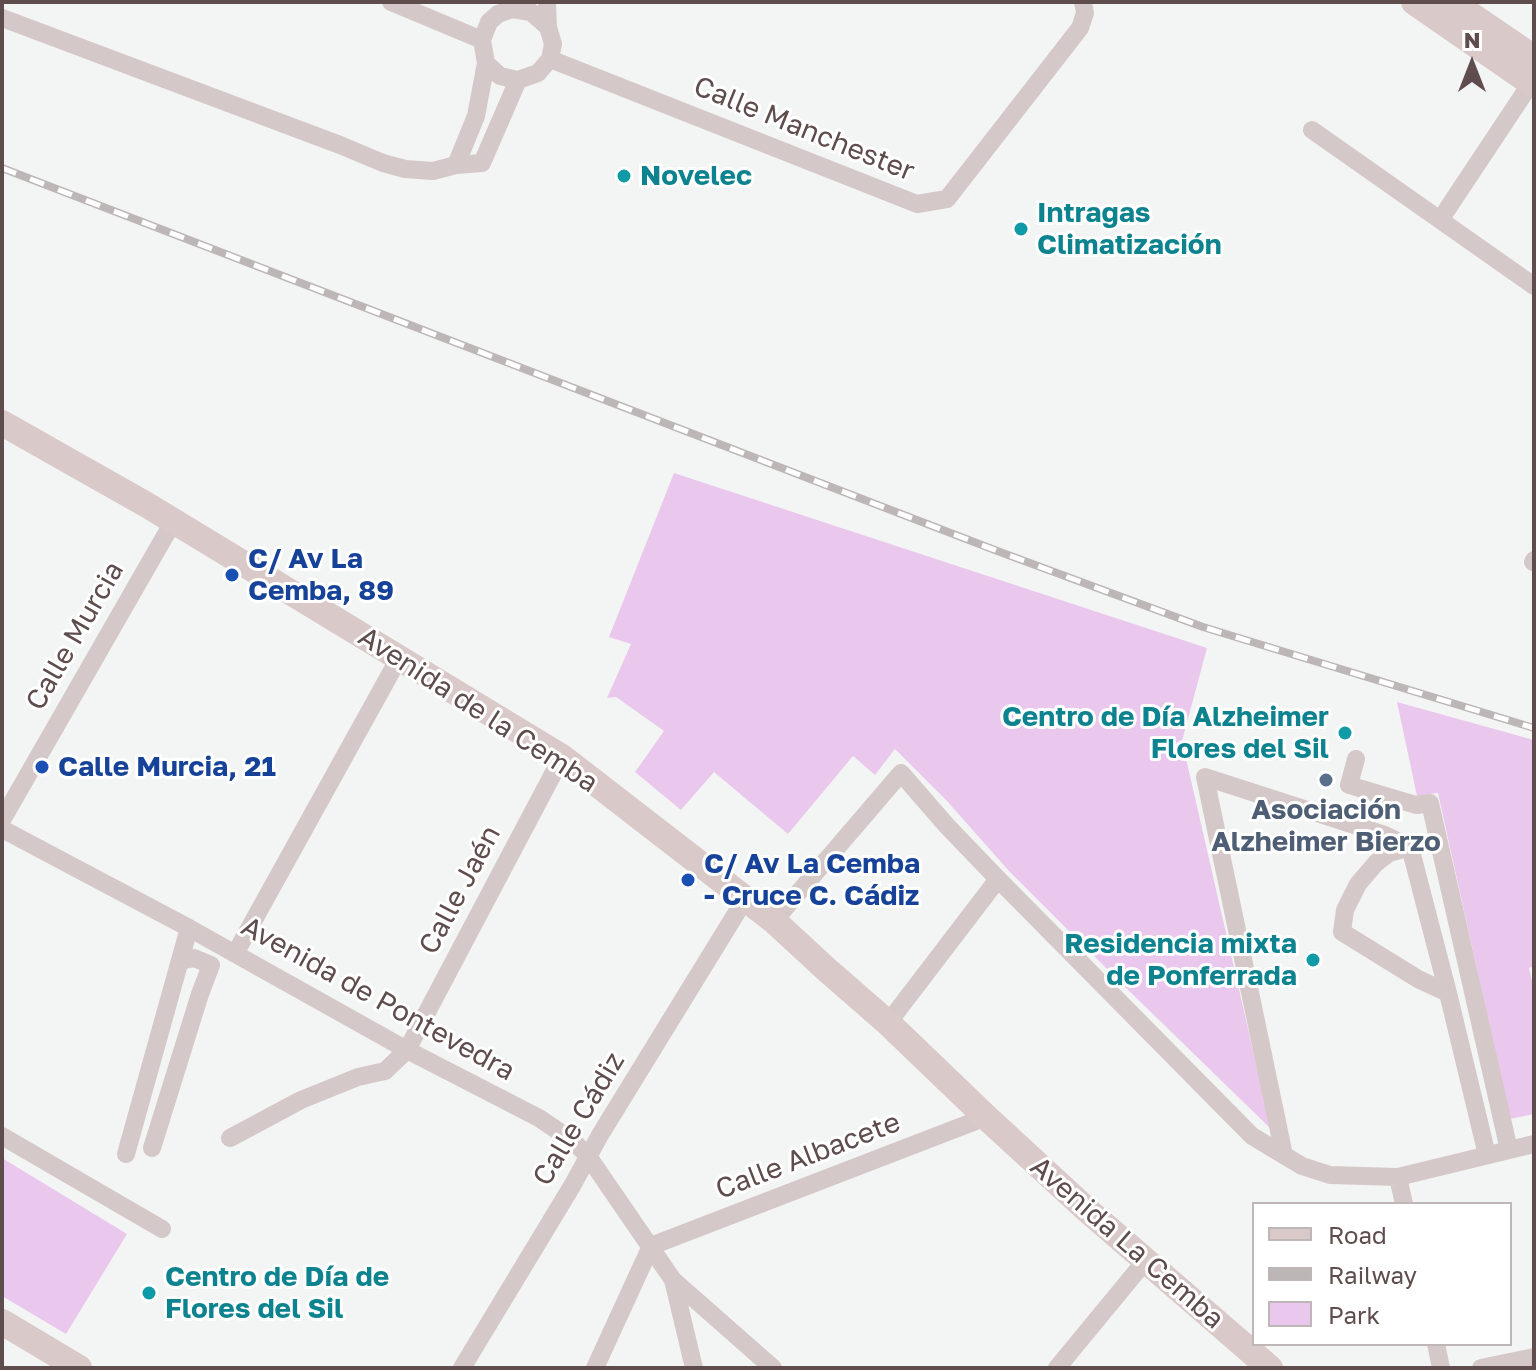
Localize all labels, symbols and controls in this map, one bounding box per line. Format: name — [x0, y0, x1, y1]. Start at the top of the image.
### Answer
north arrow — [1432, 24, 1512, 104]
text: N — [1464, 26, 1480, 53]
street label: Calle Manchester — [689, 69, 919, 189]
place label: Novelec — [640, 159, 752, 193]
marker: Novelec — [615, 167, 633, 185]
place label: Intragas Climatización — [1037, 196, 1222, 262]
marker: Intragas Climatización — [1012, 220, 1030, 238]
place label: C/ Av La Cemba, 89 — [248, 542, 394, 608]
street label: Calle Murcia — [19, 556, 131, 716]
marker: C/ Av La Cemba, 89 — [223, 566, 241, 584]
street label: Avenida de la Cemba — [352, 620, 604, 800]
place label: Centro de Día Alzheimer Flores del Sil — [1002, 700, 1329, 766]
marker: Centro de Día Alzheimer Flores del Sil — [1336, 724, 1354, 742]
place label: Calle Murcia, 21 — [58, 750, 276, 784]
marker: Calle Murcia, 21 — [33, 758, 51, 776]
marker: Asociación Alzheimer Bierzo — [1317, 771, 1335, 789]
place label: Asociación Alzheimer Bierzo — [1211, 793, 1441, 859]
street label: Calle Jaén — [412, 820, 508, 960]
place label: C/ Av La Cemba - Cruce C. Cádiz — [704, 847, 920, 913]
marker: C/ Av La Cemba - Cruce C. Cádiz — [679, 871, 697, 889]
street label: Avenida de Pontevedra — [235, 910, 521, 1088]
place label: Residencia mixta de Ponferrada — [1064, 927, 1297, 993]
marker: Residencia mixta de Ponferrada — [1304, 951, 1322, 969]
street label: Calle Cádiz — [526, 1046, 632, 1192]
street label: Calle Albacete — [711, 1105, 905, 1207]
street label: Avenida La Cemba — [1023, 1150, 1231, 1336]
legend — [1252, 1202, 1512, 1346]
text: Road — [1328, 1220, 1387, 1249]
place label: Centro de Día de Flores del Sil — [165, 1260, 389, 1326]
text: Railway — [1328, 1260, 1417, 1289]
marker: Centro de Día de Flores del Sil — [140, 1284, 158, 1302]
text: Park — [1328, 1300, 1380, 1329]

